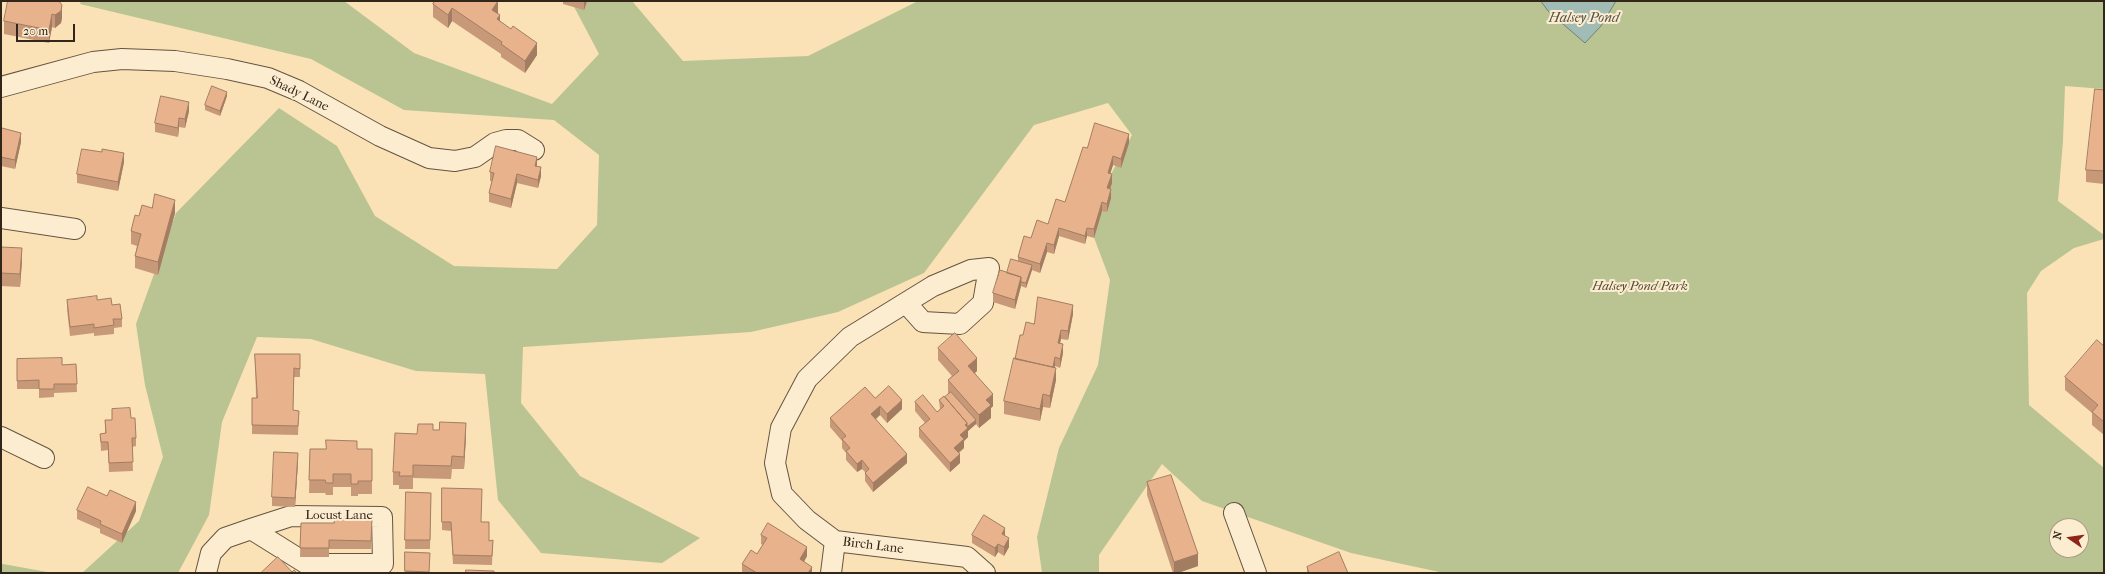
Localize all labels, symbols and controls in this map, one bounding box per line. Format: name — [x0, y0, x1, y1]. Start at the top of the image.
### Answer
water label: Halsey Pond — [1549, 11, 1619, 27]
scale bar — [18, 16, 77, 42]
text: 20 m — [23, 24, 48, 38]
street label: Shady Lane — [267, 73, 331, 115]
park label: Halsey Pond Park — [1592, 279, 1688, 295]
street label: Locust Lane — [305, 508, 373, 524]
north arrow — [2049, 518, 2089, 558]
text: N — [2051, 530, 2065, 541]
street label: Birch Lane — [842, 535, 904, 557]

